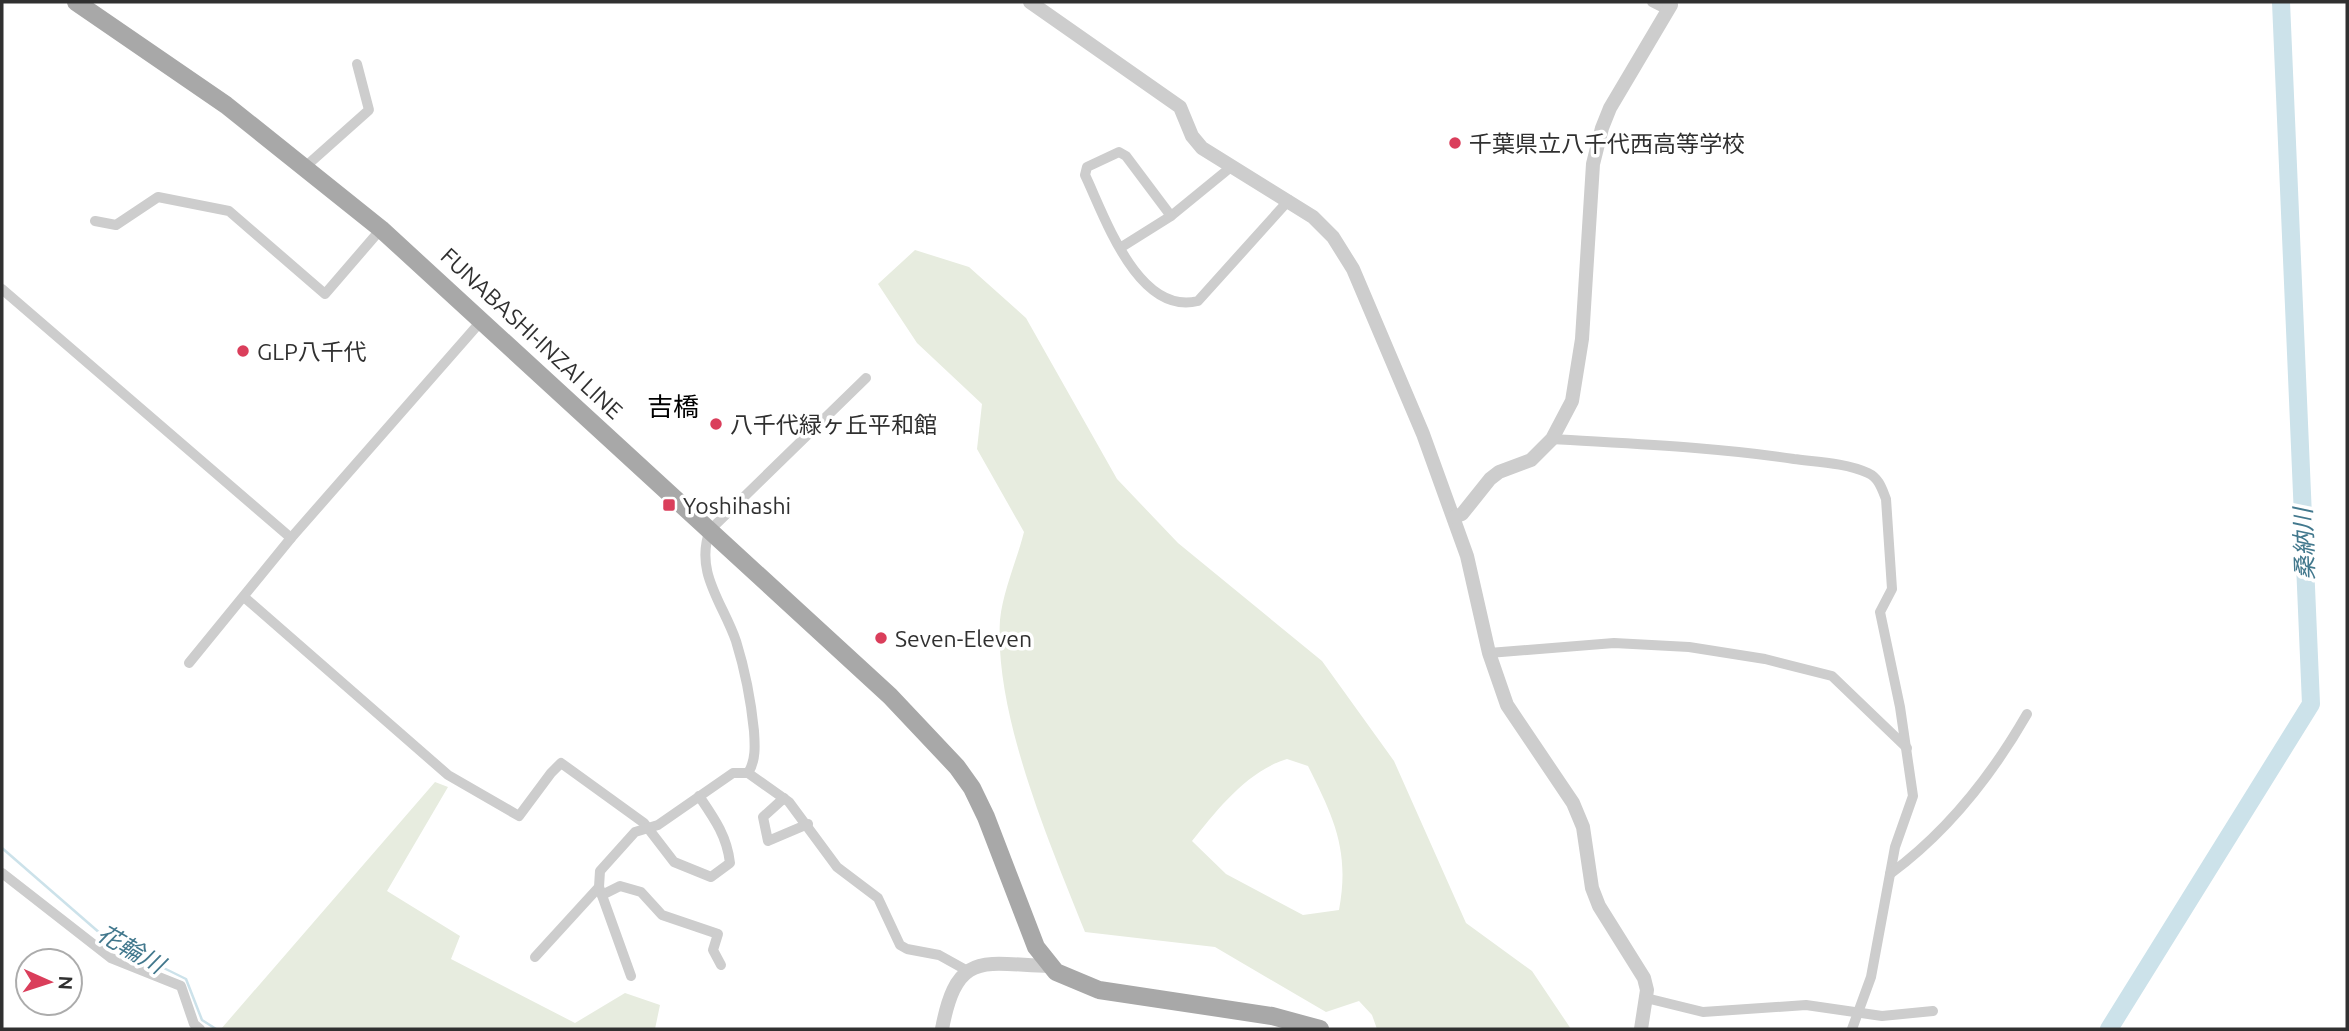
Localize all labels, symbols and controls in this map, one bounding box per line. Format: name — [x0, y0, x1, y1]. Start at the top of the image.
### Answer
place label: 千葉県立八千代西高等学校 — [1469, 131, 1745, 156]
marker: 千葉県立八千代西高等学校 — [1447, 135, 1463, 151]
street label: FUNABASHI-INZAI LINE — [436, 243, 628, 423]
place label: GLP八千代 — [257, 339, 367, 364]
marker: GLP八千代 — [235, 343, 251, 359]
district label: 吉橋 — [647, 392, 699, 421]
place label: 八千代緑ヶ丘平和館 — [730, 412, 937, 437]
marker: 八千代緑ヶ丘平和館 — [708, 416, 724, 432]
place label: Yoshihashi — [683, 493, 791, 518]
marker: Yoshihashi — [661, 497, 677, 513]
water label: 桑納川 — [2289, 505, 2319, 580]
place label: Seven-Eleven — [895, 626, 1032, 651]
marker: Seven-Eleven — [873, 630, 889, 646]
water label: 花輪川 — [93, 919, 172, 980]
north arrow — [14, 947, 84, 1017]
text: N — [55, 975, 77, 991]

